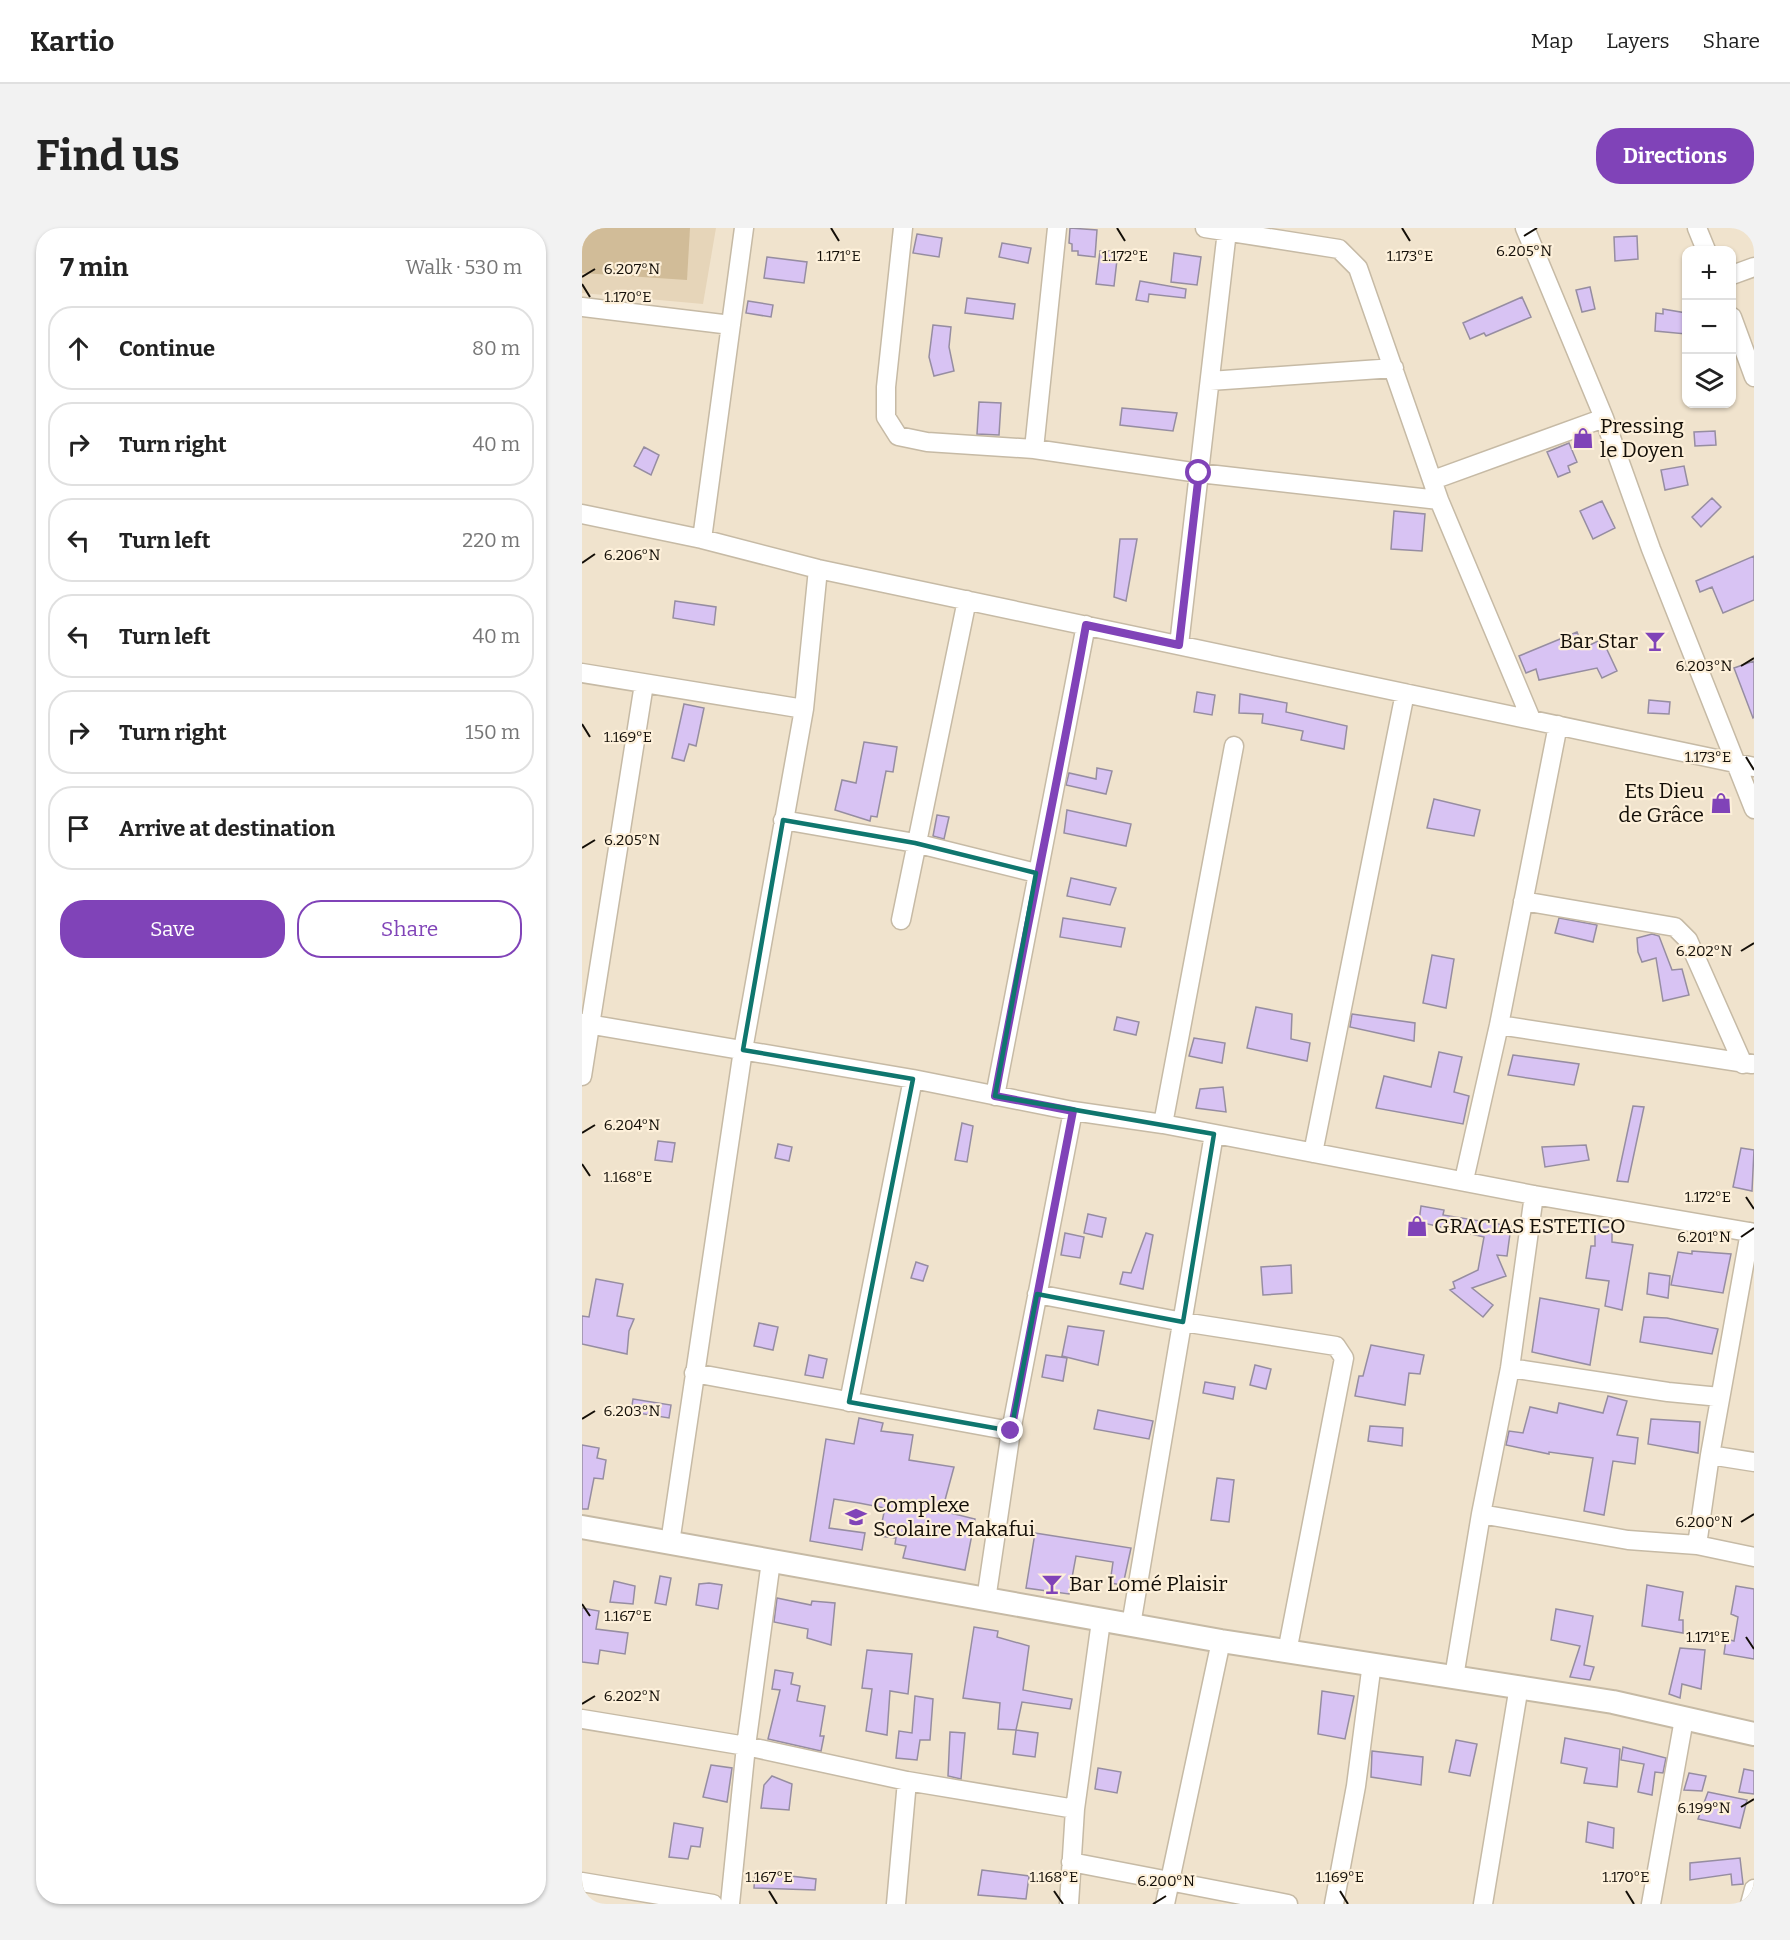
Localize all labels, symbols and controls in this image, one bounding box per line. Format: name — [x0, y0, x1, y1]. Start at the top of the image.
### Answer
text: Kartio — [30, 25, 114, 58]
text: Map — [1531, 28, 1573, 54]
text: Layers — [1606, 28, 1670, 54]
text: Share — [1703, 28, 1760, 54]
button: Directions — [1596, 128, 1754, 184]
text: Find us — [36, 131, 180, 181]
text: 6.205°N — [1496, 242, 1552, 260]
map controls — [1682, 246, 1736, 408]
button: + — [1682, 246, 1736, 300]
text: 1.171°E — [817, 247, 861, 265]
text: 1.172°E — [1102, 247, 1148, 265]
text: 1.173°E — [1387, 247, 1433, 265]
text: 7 min — [60, 252, 128, 283]
text: Walk · 530 m — [405, 255, 522, 279]
text: 6.207°N — [604, 260, 660, 278]
text: 1.170°E — [604, 288, 652, 306]
button: − — [1682, 300, 1736, 354]
icon: ahead — [62, 332, 95, 365]
text: Continue — [119, 335, 215, 362]
text: 80 m — [472, 336, 520, 360]
button: layers — [1682, 354, 1736, 408]
place label: Pressing le Doyen — [1600, 413, 1684, 463]
shop icon: Pressing le Doyen — [1571, 426, 1595, 450]
icon: right — [62, 428, 95, 461]
text: Turn right — [119, 431, 227, 458]
text: 40 m — [472, 432, 520, 456]
route start — [1185, 459, 1211, 485]
icon: left — [62, 524, 95, 557]
text: Turn left — [119, 527, 211, 554]
text: 220 m — [462, 528, 520, 552]
text: 6.206°N — [604, 546, 660, 564]
icon: left — [62, 620, 95, 653]
text: Turn left — [119, 623, 211, 650]
text: 40 m — [472, 624, 520, 648]
place label: Bar Star — [1559, 628, 1638, 654]
bar icon: Bar Star — [1643, 629, 1667, 653]
text: 6.203°N — [1676, 657, 1733, 675]
icon: right — [62, 716, 95, 749]
text: Turn right — [119, 719, 227, 746]
text: 150 m — [465, 720, 520, 744]
text: 1.169°E — [604, 728, 652, 746]
text: 1.173°E — [1685, 748, 1731, 766]
place label: Ets Dieu de Grâce — [1618, 778, 1704, 828]
shop icon: Ets Dieu de Grâce — [1709, 791, 1733, 815]
icon: arrive — [62, 812, 95, 845]
text: Arrive at destination — [119, 815, 335, 842]
text: 6.205°N — [604, 831, 660, 849]
button: Save — [60, 900, 285, 958]
button: Share — [297, 900, 522, 958]
text: 6.202°N — [1676, 942, 1732, 960]
text: 6.204°N — [604, 1116, 660, 1134]
text: 1.168°E — [604, 1168, 652, 1186]
text: 1.172°E — [1685, 1188, 1731, 1206]
place label: GRACIAS ESTETICO — [1434, 1213, 1626, 1239]
shop icon: GRACIAS ESTETICO — [1405, 1214, 1429, 1238]
text: 6.201°N — [1677, 1228, 1731, 1246]
text: 6.203°N — [604, 1402, 661, 1420]
route end — [997, 1417, 1023, 1443]
place label: Complexe Scolaire Makafui — [873, 1492, 1035, 1542]
school or university icon: Complexe Scolaire Makafui — [844, 1505, 868, 1529]
text: 6.200°N — [1675, 1513, 1733, 1531]
place label: Bar Lomé Plaisir — [1069, 1571, 1228, 1597]
bar icon: Bar Lomé Plaisir — [1040, 1572, 1064, 1596]
text: 1.167°E — [604, 1607, 652, 1625]
text: 1.171°E — [1686, 1628, 1730, 1646]
text: 6.202°N — [604, 1687, 660, 1705]
text: 6.199°N — [1677, 1799, 1731, 1817]
text: 1.167°E — [745, 1868, 793, 1886]
text: 1.168°E — [1030, 1868, 1078, 1886]
text: 1.169°E — [1316, 1868, 1364, 1886]
text: 1.170°E — [1602, 1868, 1650, 1886]
text: 6.200°N — [1137, 1872, 1195, 1890]

